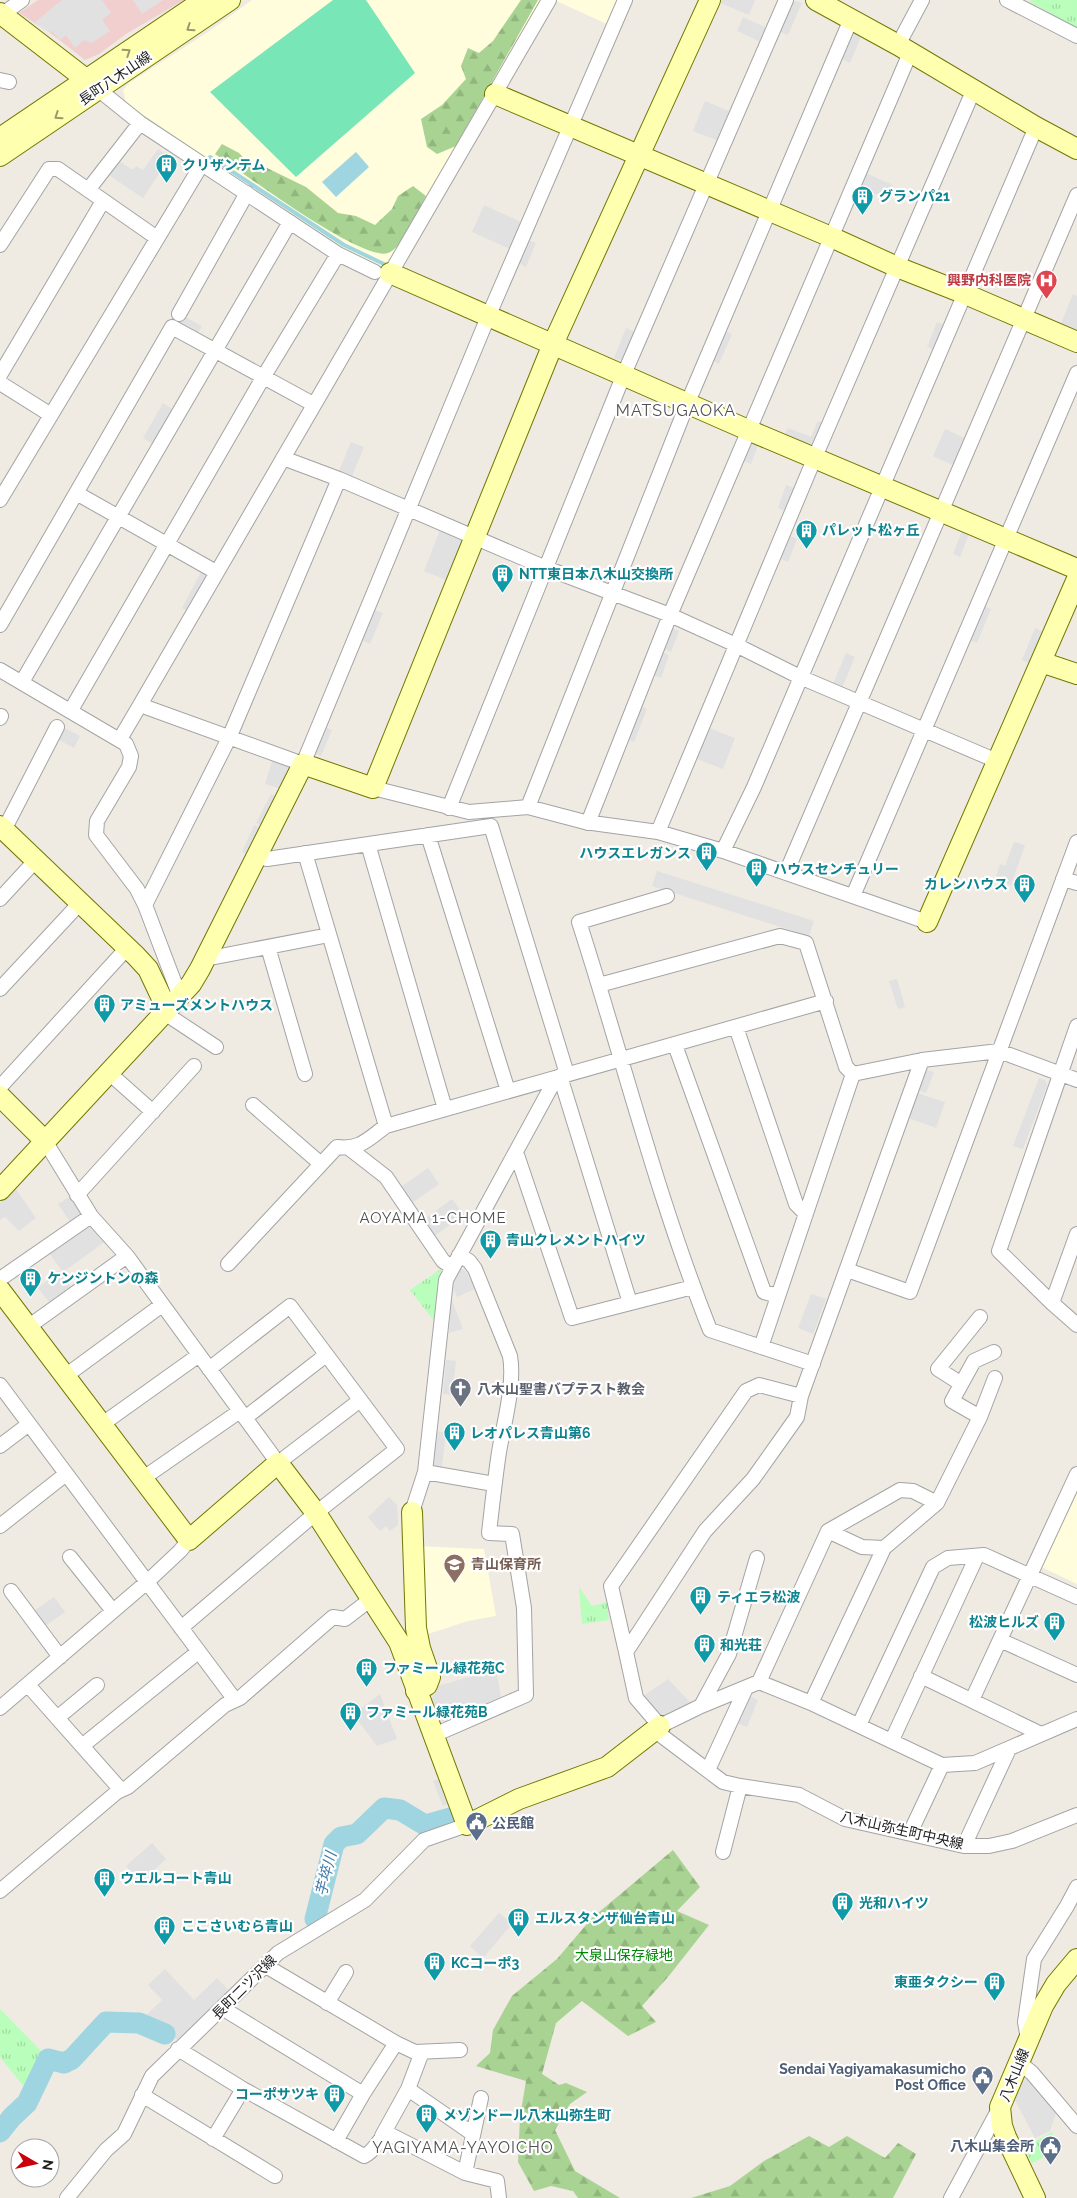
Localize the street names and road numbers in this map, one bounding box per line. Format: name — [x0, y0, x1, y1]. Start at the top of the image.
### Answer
street label: 長町八木山線 — [76, 48, 154, 108]
street label: 八木山弥生町中央線 — [839, 1808, 965, 1852]
street label: 長町二ツ沢線 — [209, 1952, 279, 2022]
street label: 八木山線 — [996, 2046, 1032, 2104]

